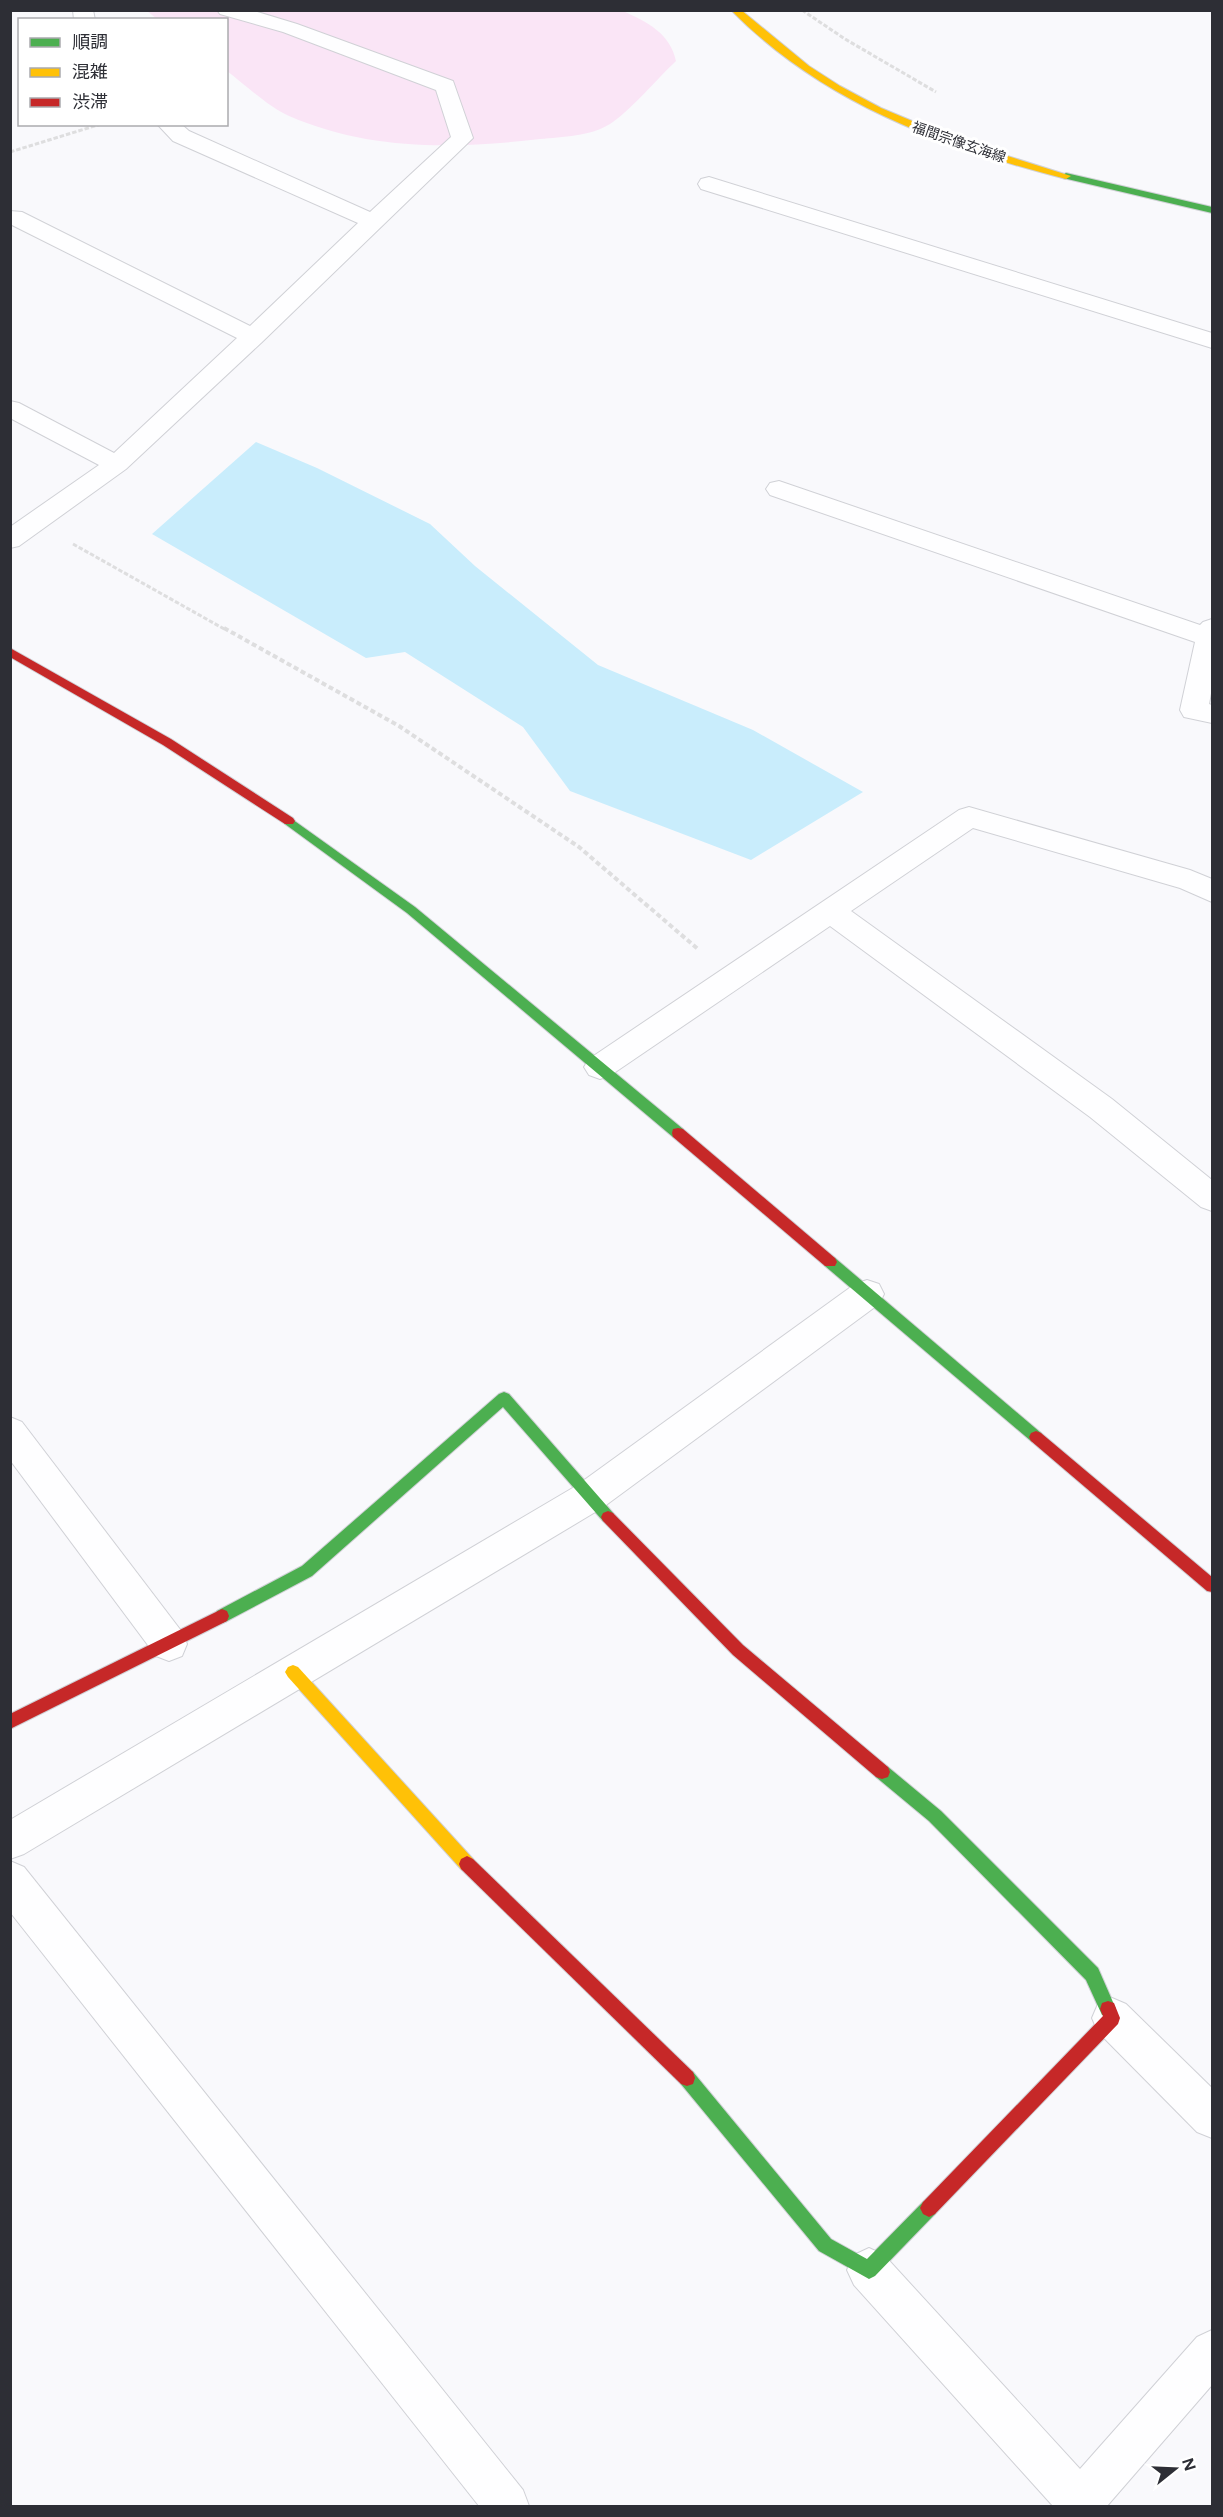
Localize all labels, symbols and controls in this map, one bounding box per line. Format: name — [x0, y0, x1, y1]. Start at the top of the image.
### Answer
legend — [18, 18, 228, 126]
text: 順調 — [72, 31, 108, 53]
text: 混雑 — [72, 61, 108, 83]
text: 渋滞 — [72, 91, 108, 113]
street label: 福間宗像玄海線 — [910, 118, 1008, 166]
north arrow — [1145, 2439, 1205, 2499]
text: N — [1178, 2456, 1200, 2473]

